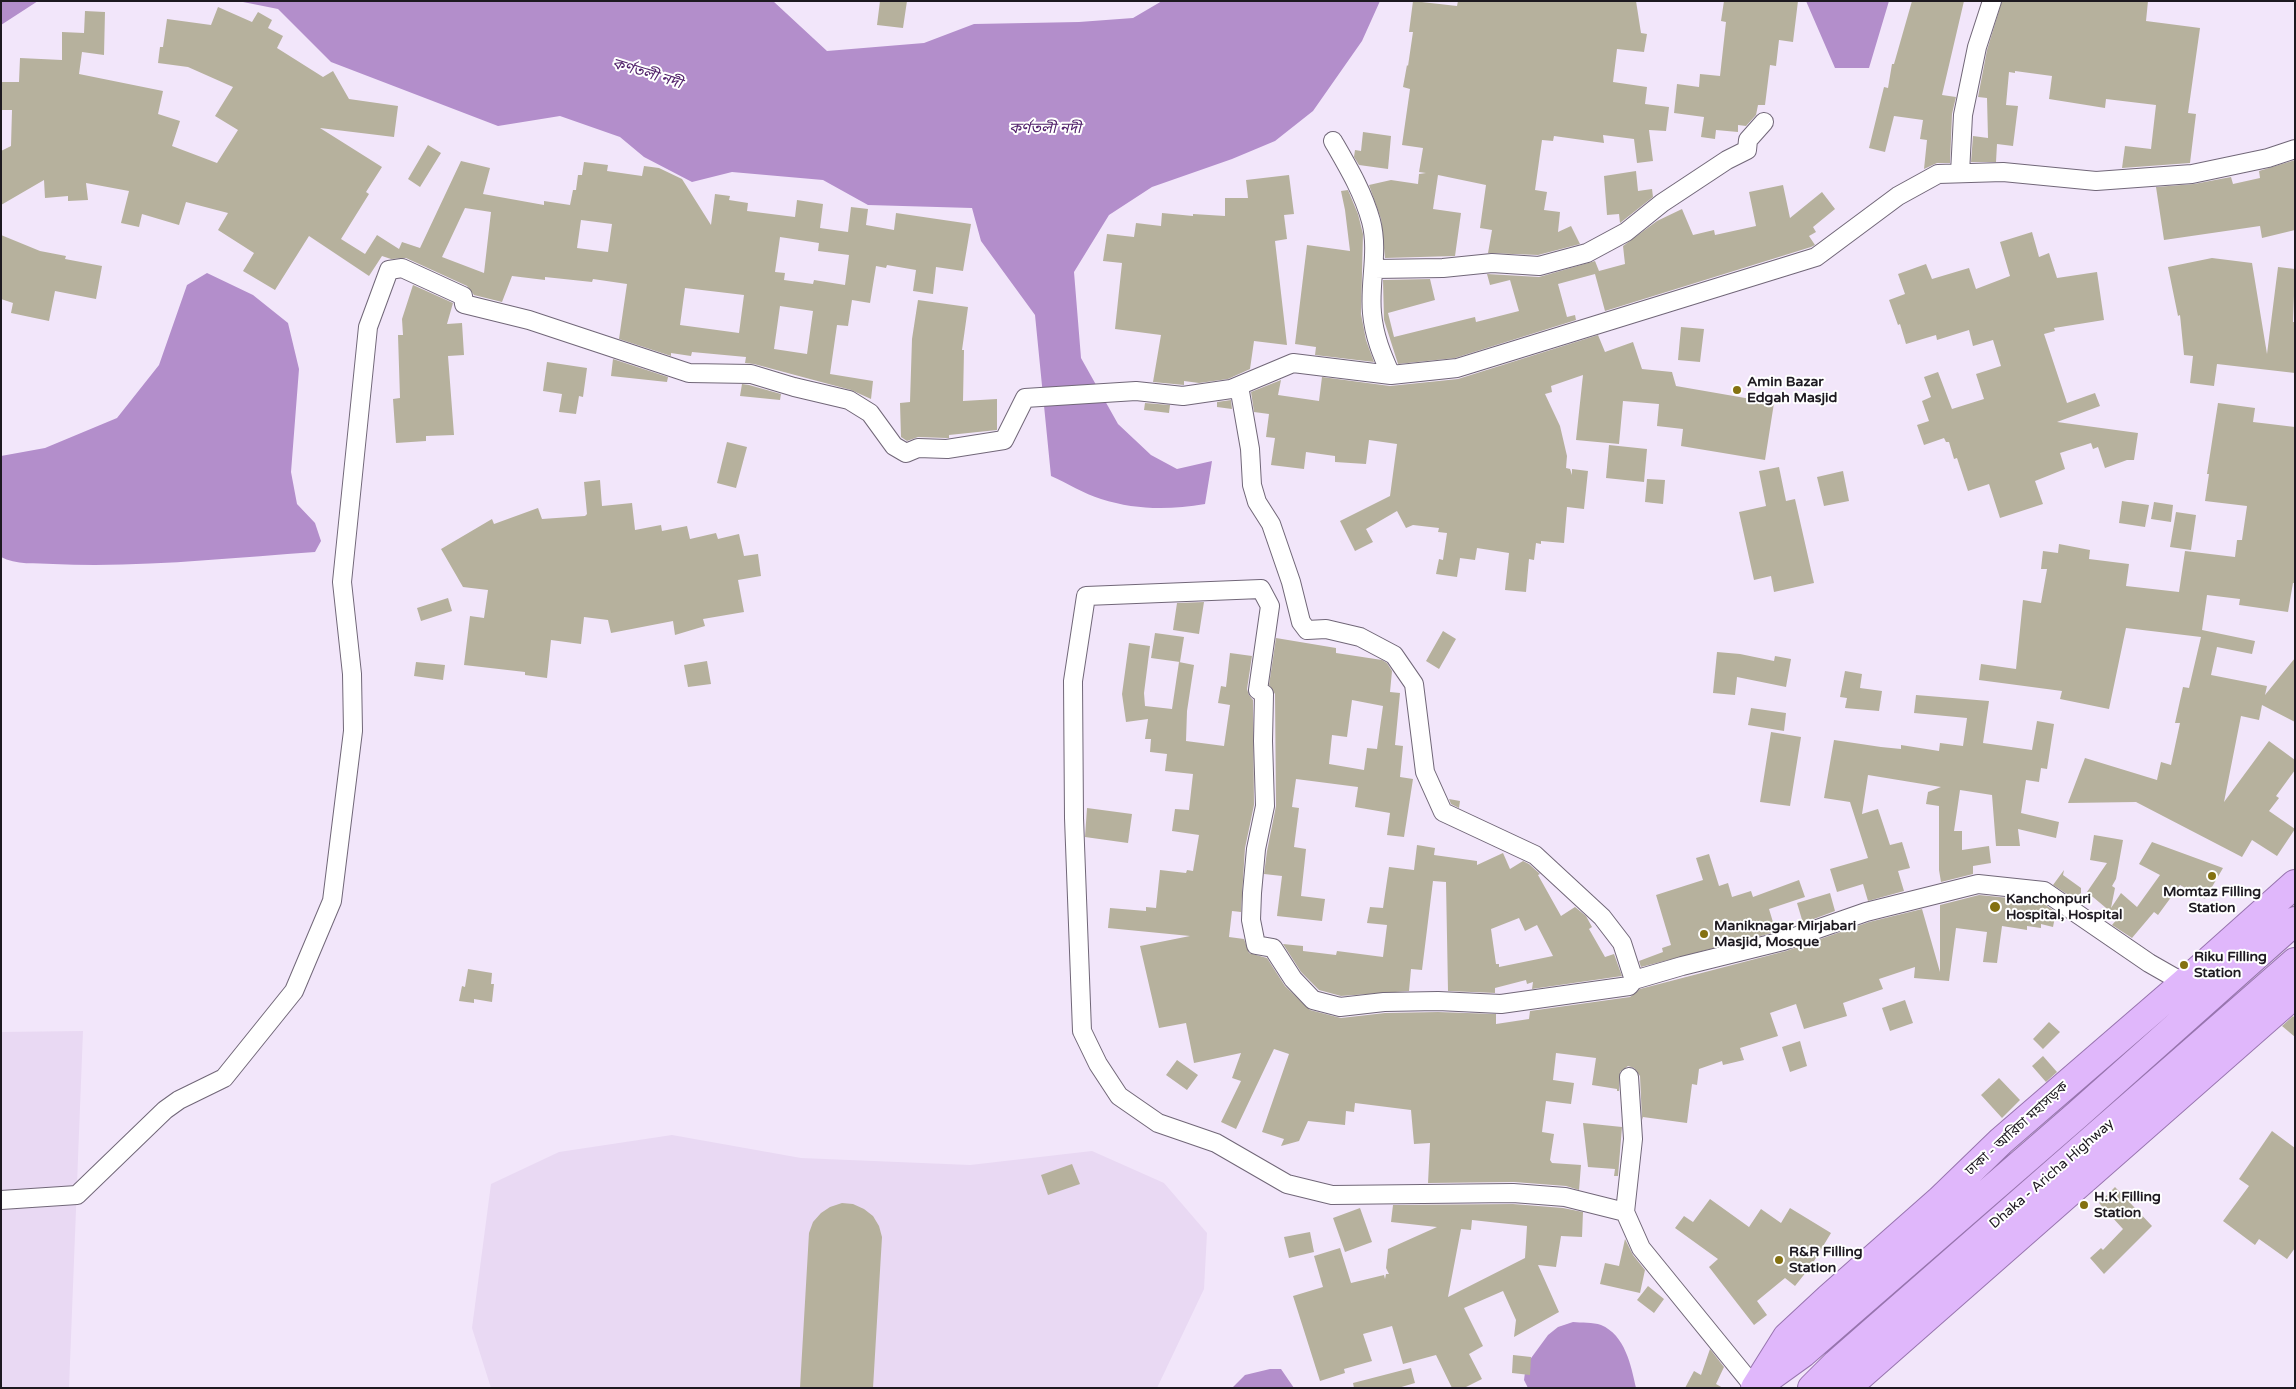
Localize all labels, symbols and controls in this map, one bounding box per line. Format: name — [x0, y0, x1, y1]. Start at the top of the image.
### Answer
water label: কর্ণতলী নদী — [610, 55, 684, 93]
water label: কর্ণতলী নদী — [1009, 120, 1081, 138]
place label: Amin Bazar Edgah Masjid — [1747, 374, 1837, 407]
marker: Amin Bazar Edgah Masjid — [1731, 384, 1743, 396]
marker: Momtaz Filling Station — [2206, 870, 2218, 882]
place label: Momtaz Filling Station — [2163, 884, 2261, 916]
place label: Kanchonpuri Hospital, Hospital — [2006, 891, 2123, 924]
marker: Kanchonpuri Hospital, Hospital — [1988, 900, 2002, 914]
place label: Maniknagar Mirjabari Masjid, Mosque — [1714, 918, 1856, 950]
marker: Maniknagar Mirjabari Masjid, Mosque — [1698, 928, 1710, 940]
place label: Riku Filling Station — [2194, 949, 2267, 982]
marker: Riku Filling Station — [2178, 959, 2190, 971]
street label: ঢাকা - আরিচা মহাসড়ক — [1962, 1078, 2072, 1180]
street label: Dhaka - Aricha Highway — [1986, 1115, 2118, 1233]
place label: H.K Filling Station — [2094, 1189, 2161, 1222]
marker: H.K Filling Station — [2078, 1199, 2090, 1211]
place label: R&R Filling Station — [1789, 1244, 1862, 1276]
marker: R&R Filling Station — [1773, 1254, 1785, 1266]

